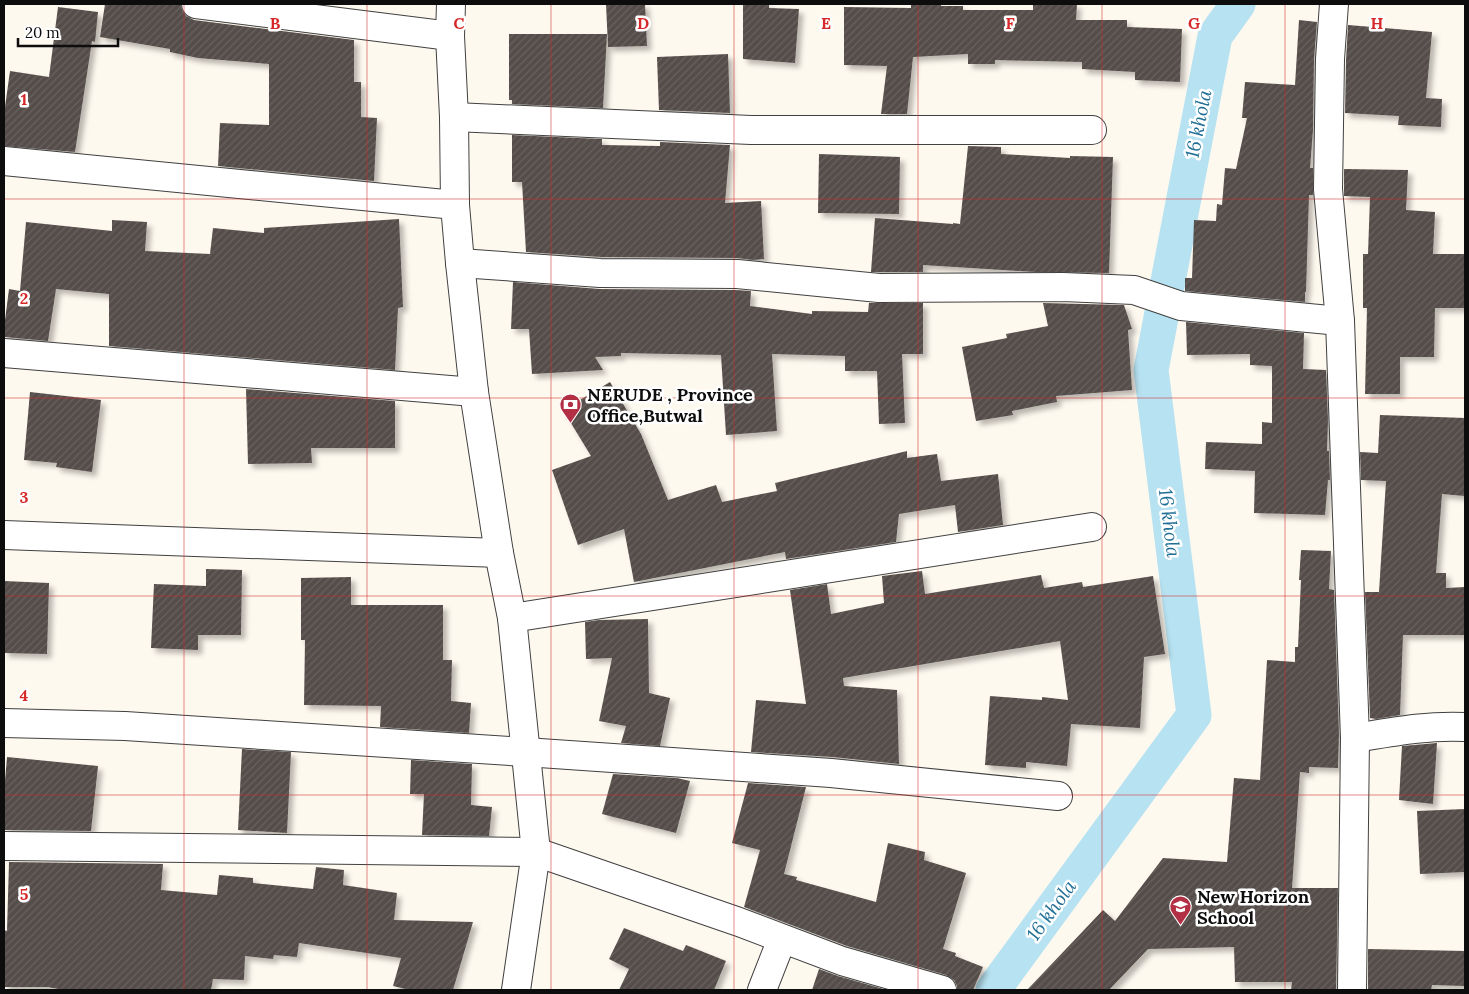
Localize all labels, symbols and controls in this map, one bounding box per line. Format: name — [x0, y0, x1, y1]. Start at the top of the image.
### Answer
text: B — [270, 13, 281, 33]
text: C — [453, 13, 465, 33]
text: D — [637, 13, 649, 33]
text: E — [821, 13, 831, 33]
text: F — [1005, 13, 1015, 33]
text: G — [1188, 13, 1200, 33]
text: H — [1371, 13, 1384, 33]
scale bar — [18, 15, 118, 47]
text: 20 m — [25, 23, 60, 42]
water label: 16 khola — [1180, 87, 1216, 160]
text: 1 — [21, 89, 27, 109]
text: 2 — [20, 288, 28, 308]
place label: NERUDE , Province Office,Butwal — [587, 383, 753, 427]
bank icon: NERUDE , Province Office,Butwal — [559, 393, 583, 424]
text: 3 — [20, 487, 29, 507]
water label: 16 khola — [1154, 487, 1186, 559]
text: 4 — [20, 685, 29, 705]
water label: 16 khola — [1021, 875, 1081, 945]
text: 5 — [20, 884, 29, 904]
place label: New Horizon School — [1197, 885, 1310, 929]
school or university icon: New Horizon School — [1169, 895, 1193, 926]

